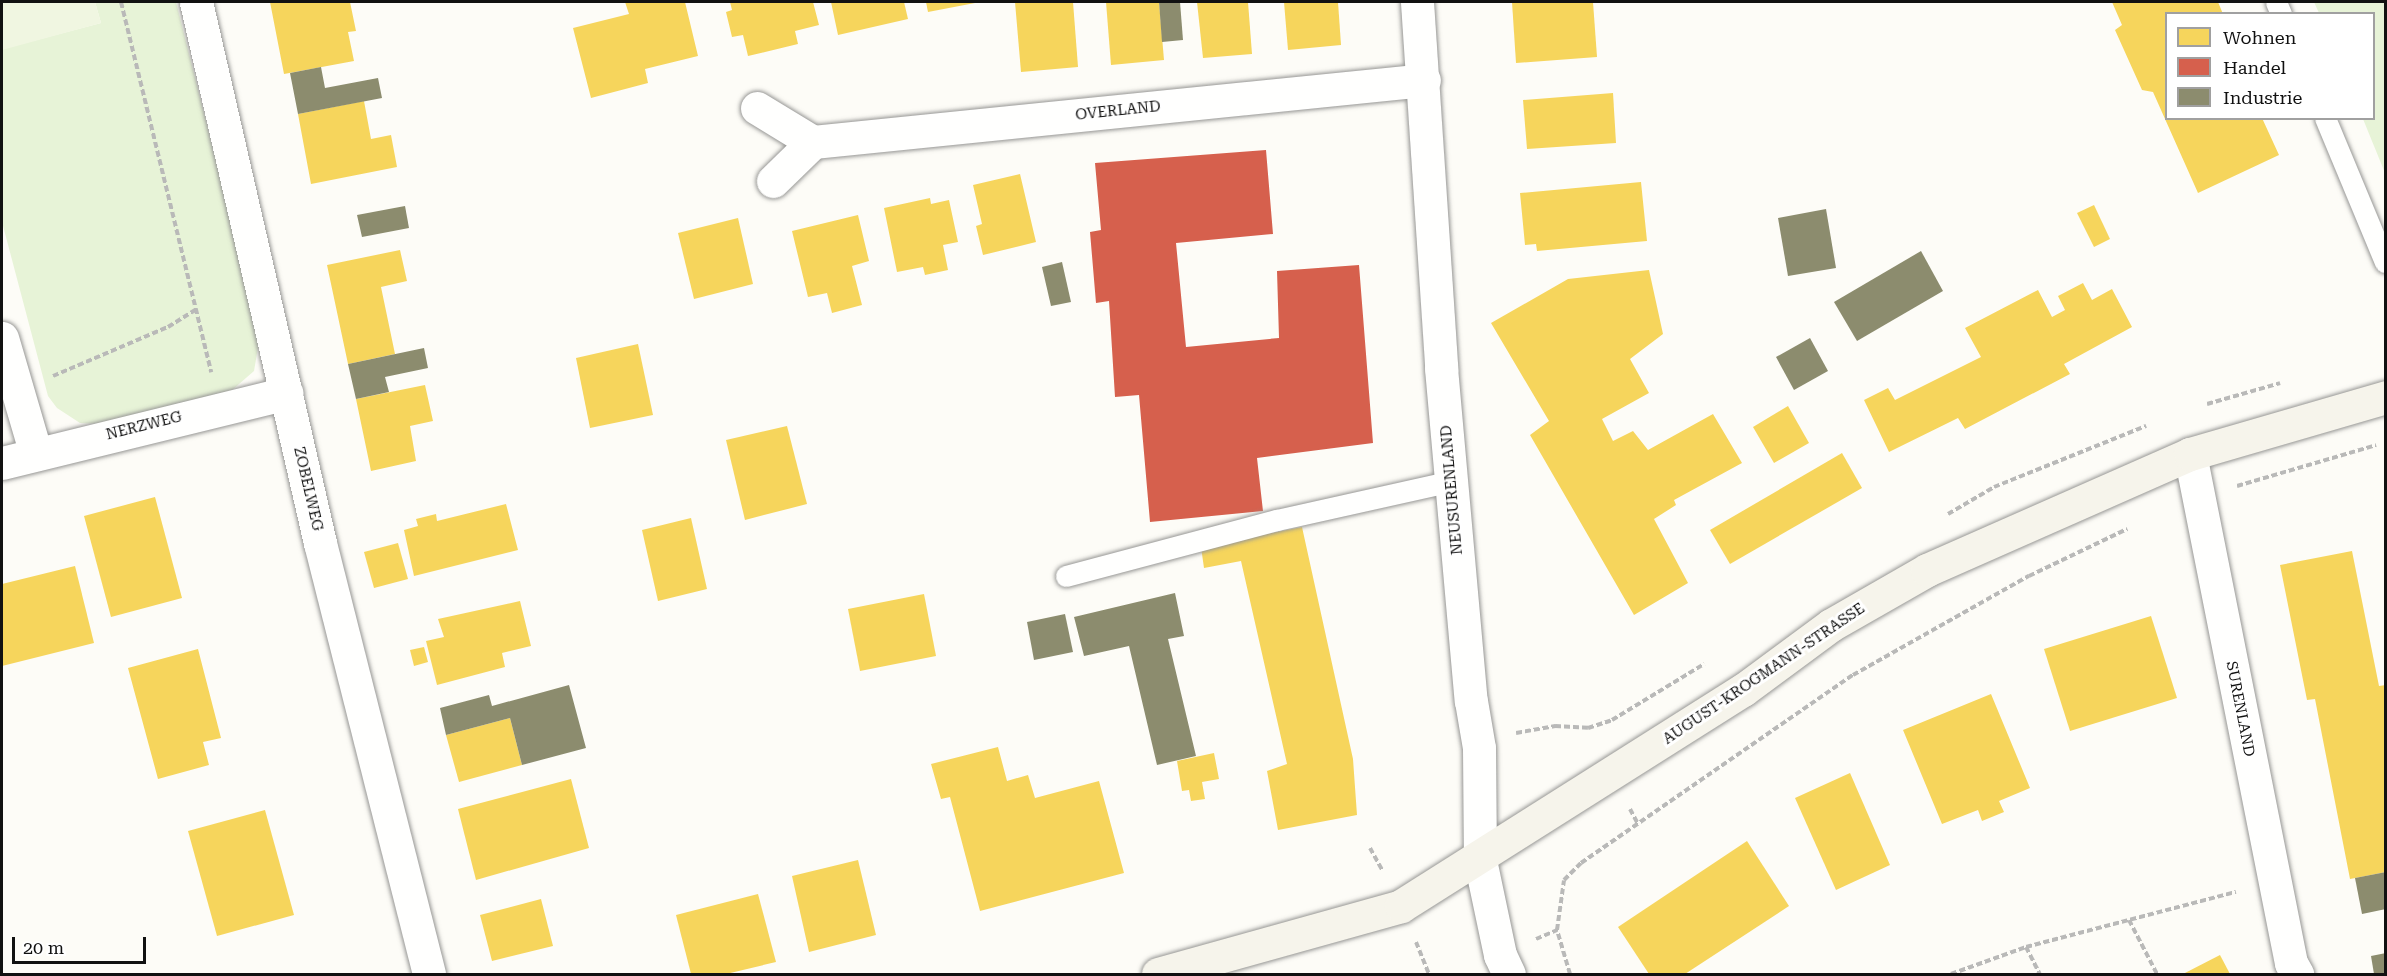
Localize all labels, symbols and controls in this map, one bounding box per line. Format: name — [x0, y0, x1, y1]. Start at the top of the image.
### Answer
legend — [2165, 12, 2375, 120]
text: Wohnen — [2223, 27, 2296, 48]
text: Handel — [2223, 57, 2286, 78]
text: Industrie — [2223, 87, 2302, 108]
street label: OVERLAND — [1075, 98, 1161, 124]
street label: NERZWEG — [104, 408, 184, 444]
street label: NEUSURENLAND — [1437, 424, 1467, 556]
street label: ZOBELWEG — [290, 445, 326, 533]
street label: AUGUST-KROGMANN-STRASSE — [1660, 600, 1868, 748]
street label: SURENLAND — [2222, 660, 2258, 758]
scale bar — [15, 925, 148, 963]
text: 20 m — [23, 937, 64, 958]

